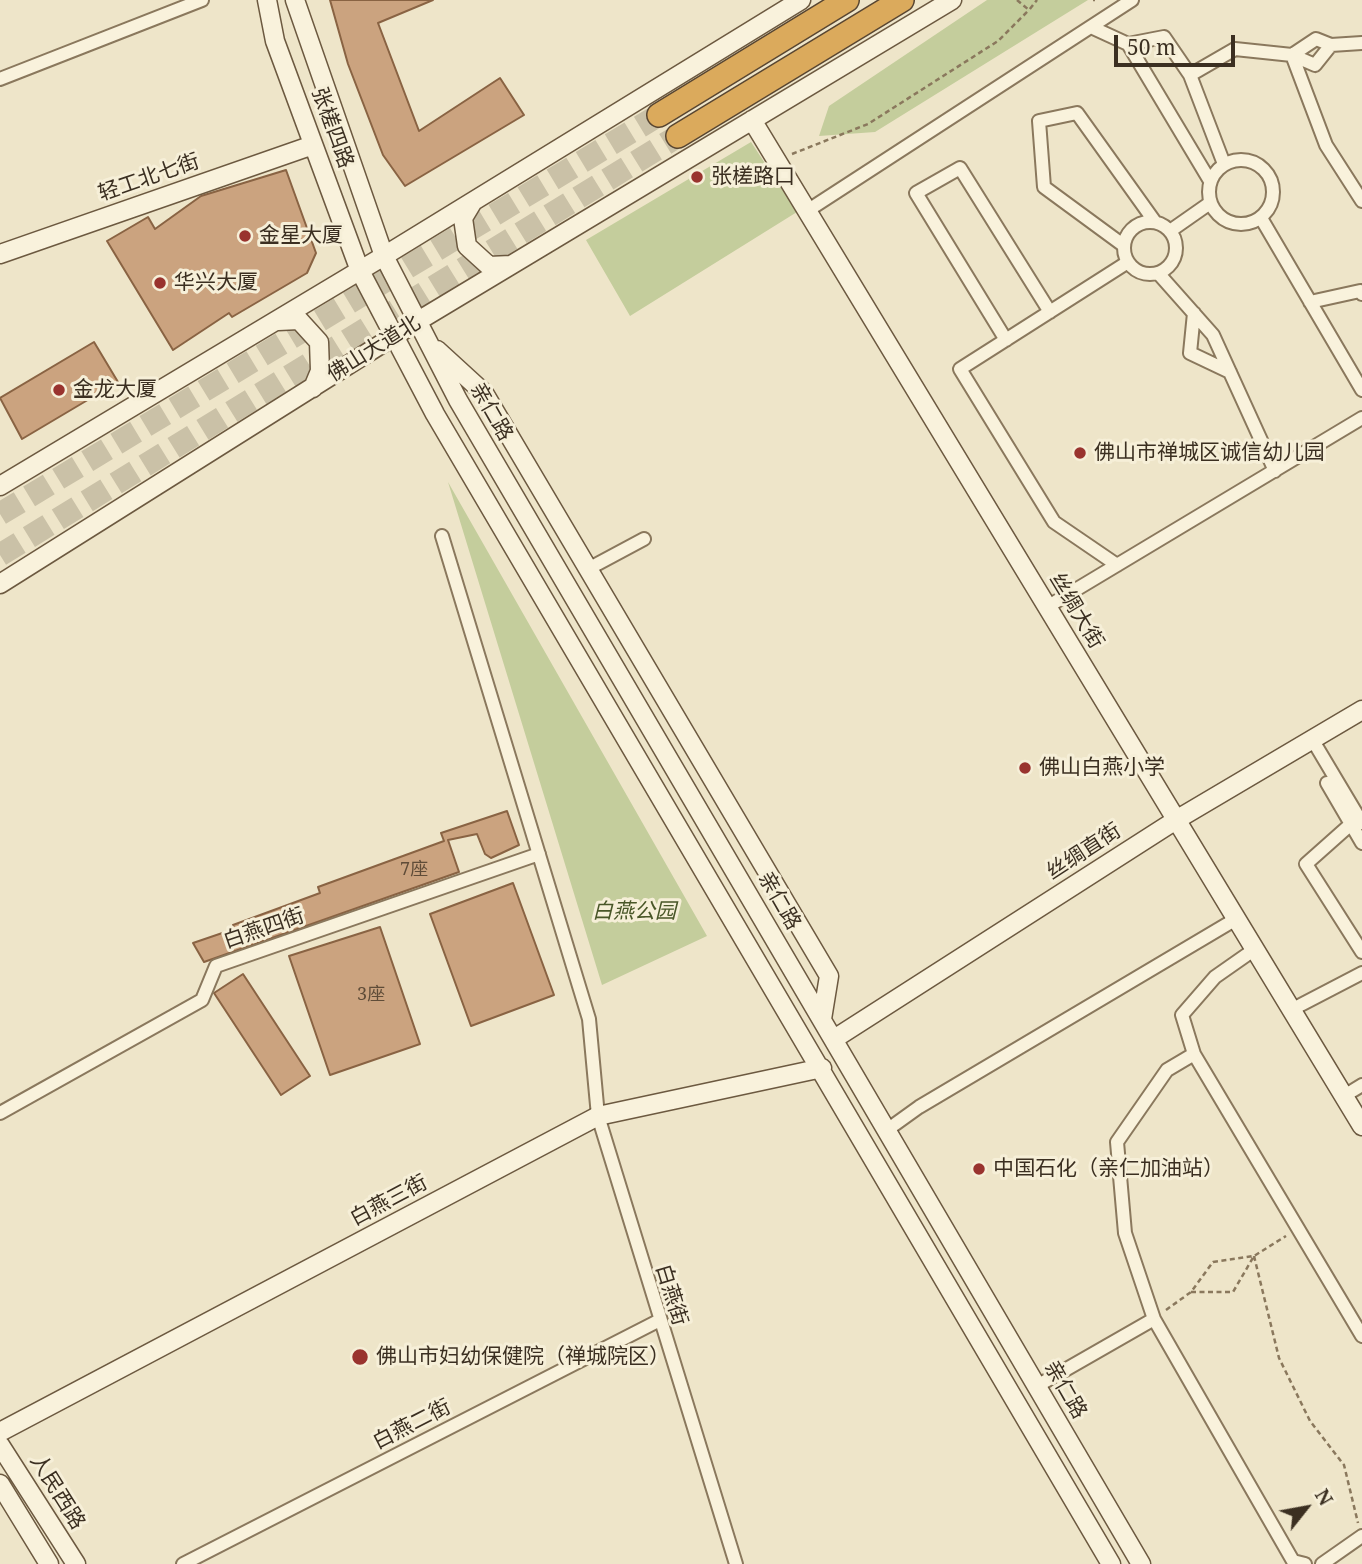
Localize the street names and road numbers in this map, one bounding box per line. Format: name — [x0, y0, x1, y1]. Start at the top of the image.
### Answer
street label: 张槎四路 — [306, 84, 358, 172]
street label: 轻工北七街 — [95, 149, 203, 207]
street label: 佛山大道北 — [323, 310, 425, 388]
street label: 亲仁路 — [464, 378, 518, 446]
street label: 丝绸大街 — [1044, 569, 1108, 653]
street label: 丝绸直街 — [1042, 819, 1126, 885]
street label: 亲仁路 — [752, 867, 806, 935]
street label: 白燕四街 — [220, 903, 308, 955]
street label: 白燕三街 — [346, 1170, 432, 1232]
street label: 白燕街 — [650, 1261, 692, 1329]
street label: 亲仁路 — [1038, 1356, 1092, 1424]
street label: 白燕二街 — [369, 1395, 455, 1455]
street label: 人民西路 — [24, 1450, 90, 1534]

